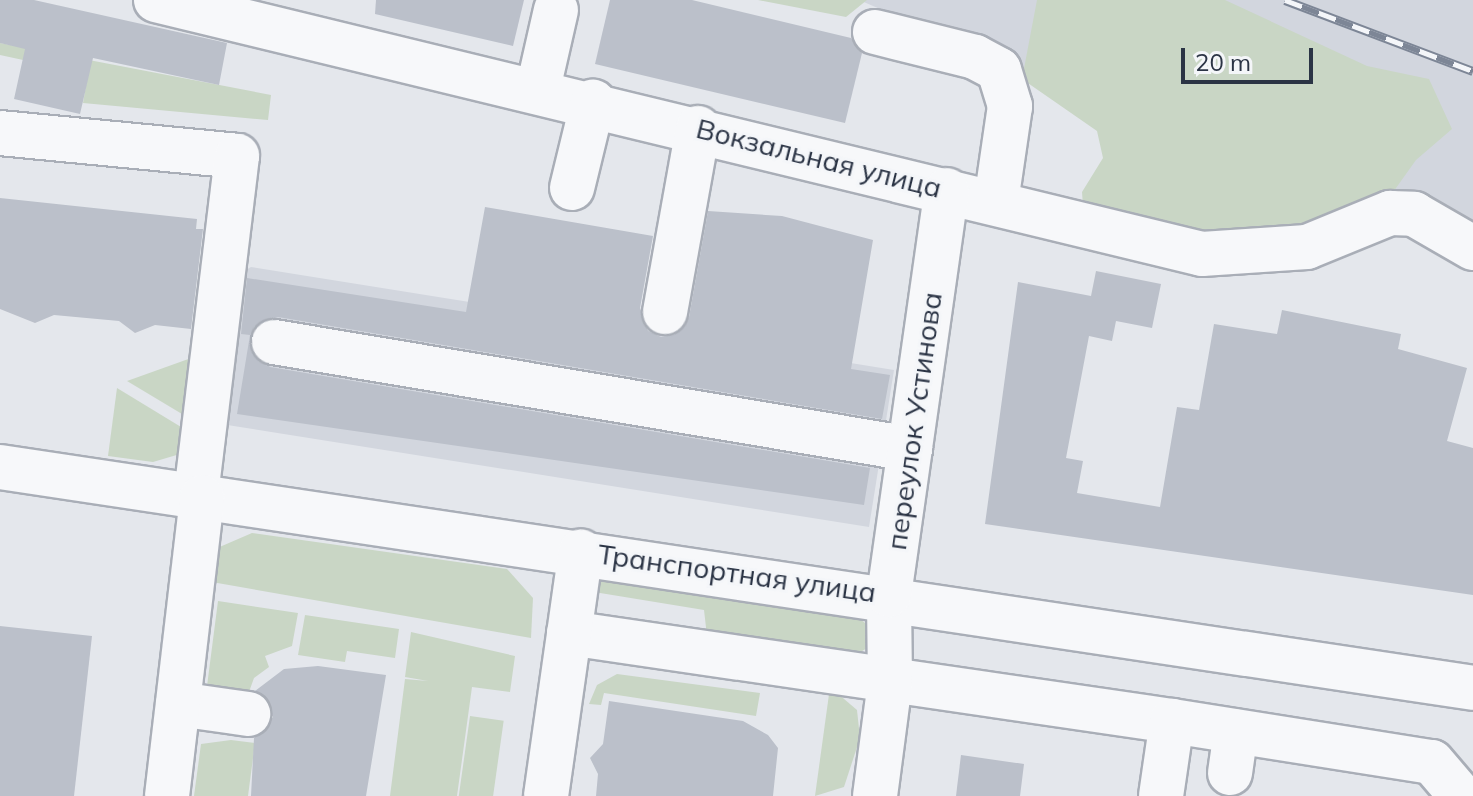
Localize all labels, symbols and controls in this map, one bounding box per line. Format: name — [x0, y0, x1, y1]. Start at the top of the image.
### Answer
scale bar — [1185, 32, 1317, 82]
text: 20 m — [1195, 47, 1251, 77]
street label: Вокзальная улица — [693, 111, 945, 205]
street label: переулок Устинова — [879, 290, 949, 552]
street label: Транспортная улица — [596, 537, 878, 609]

